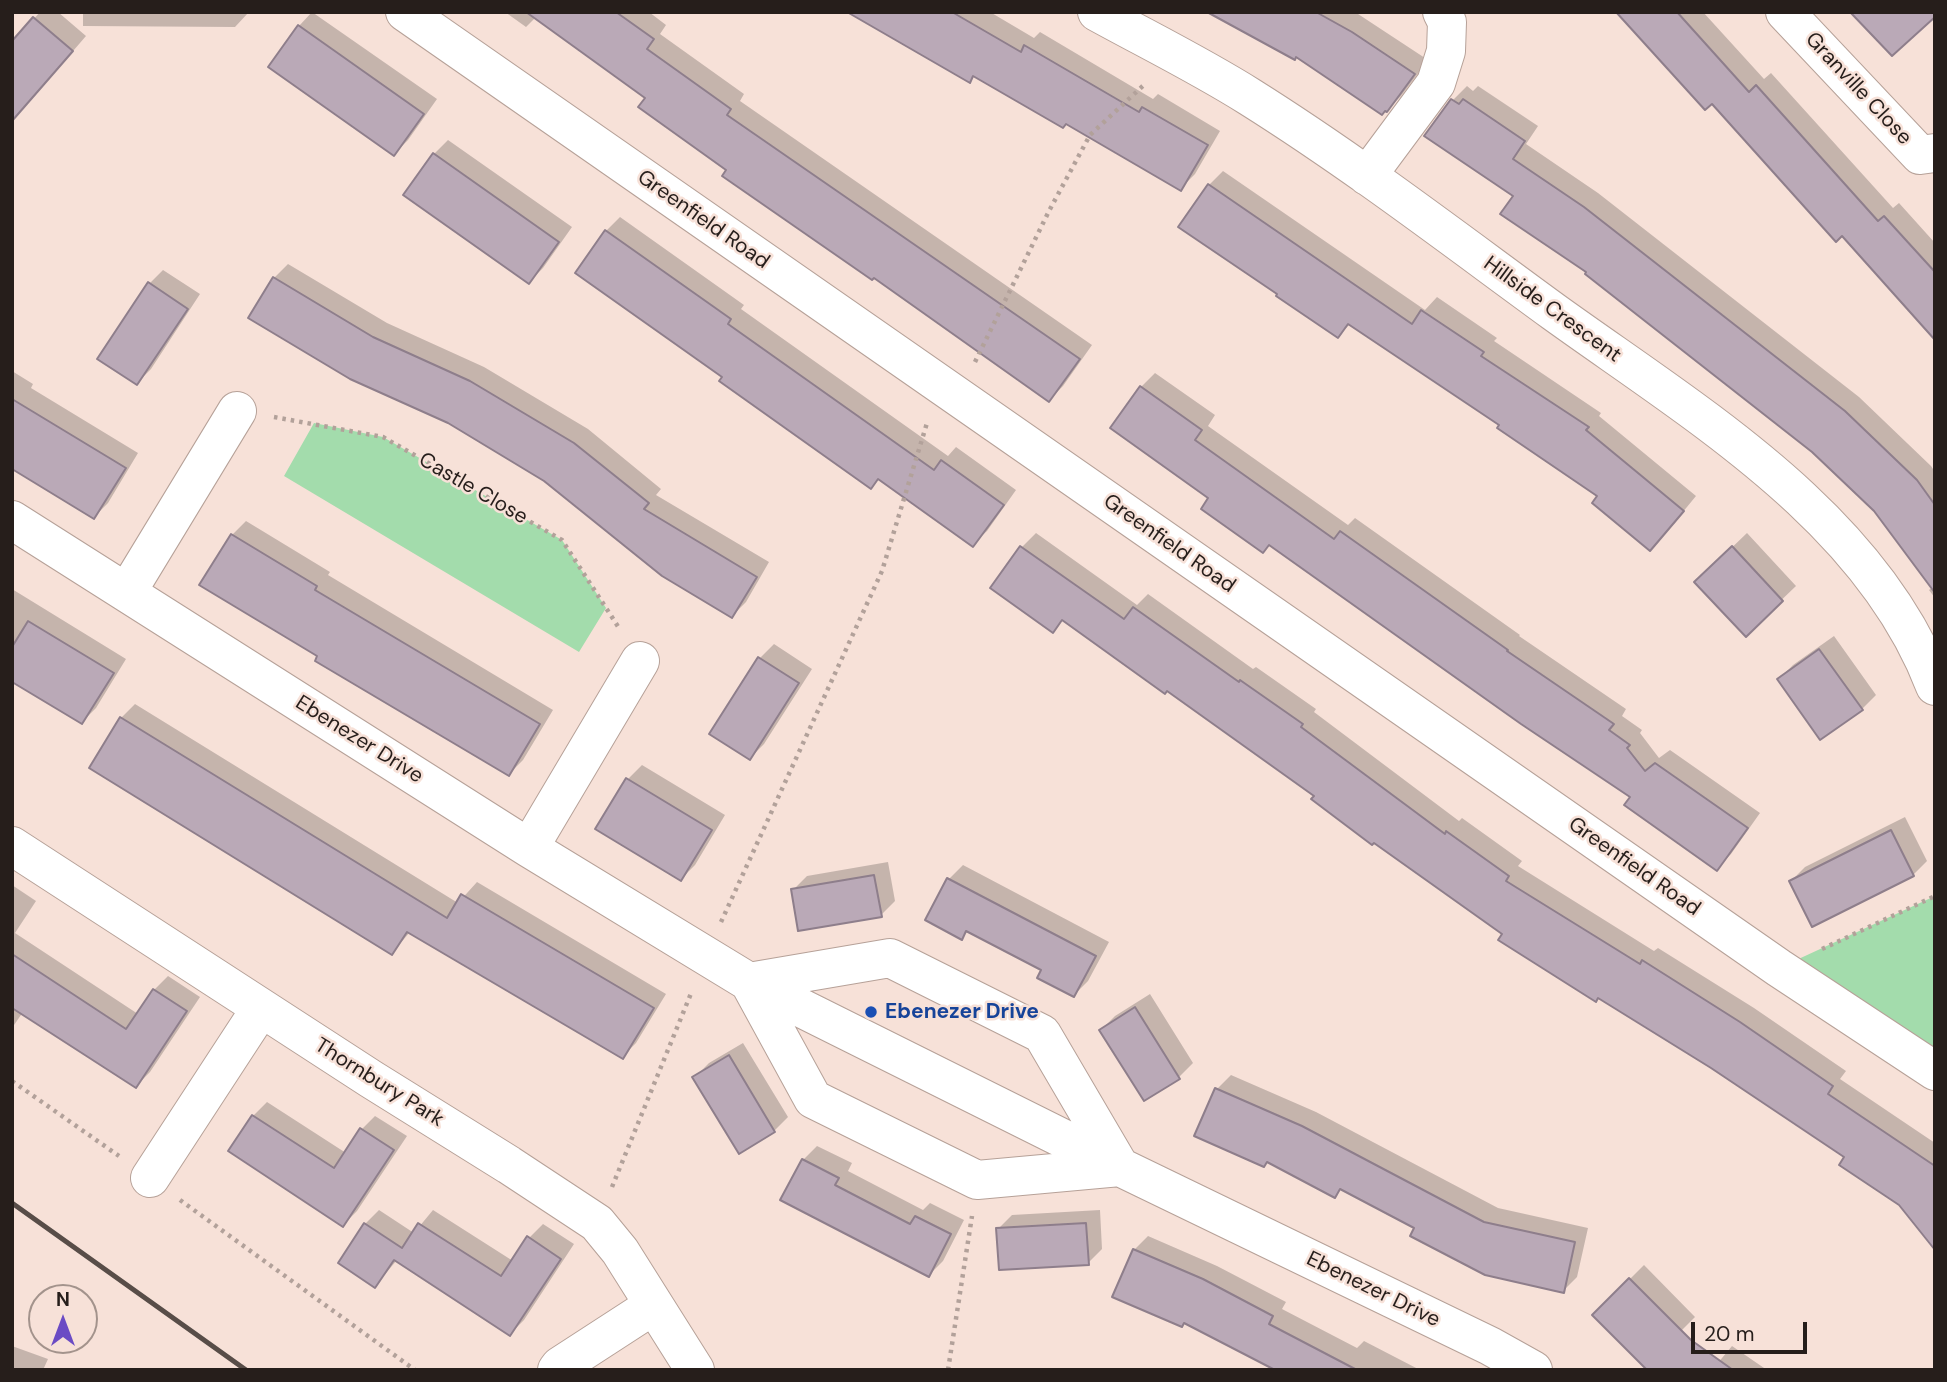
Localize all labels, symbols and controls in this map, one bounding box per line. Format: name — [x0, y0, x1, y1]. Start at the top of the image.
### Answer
street label: Granville Close — [1799, 28, 1917, 150]
street label: Greenfield Road — [632, 165, 774, 275]
street label: Hillside Crescent — [1478, 252, 1626, 368]
street label: Castle Close — [414, 448, 532, 530]
street label: Greenfield Road — [1098, 489, 1240, 599]
street label: Ebenezer Drive — [291, 691, 427, 789]
street label: Greenfield Road — [1563, 812, 1705, 922]
place label: Ebenezer Drive — [885, 999, 1039, 1025]
marker: Ebenezer Drive — [863, 1004, 879, 1020]
street label: Thornbury Park — [310, 1033, 448, 1133]
street label: Ebenezer Drive — [1302, 1247, 1444, 1333]
north arrow — [28, 1284, 98, 1354]
text: N — [56, 1287, 70, 1312]
scale bar — [1695, 1308, 1811, 1352]
text: 20 m — [1704, 1320, 1755, 1348]

